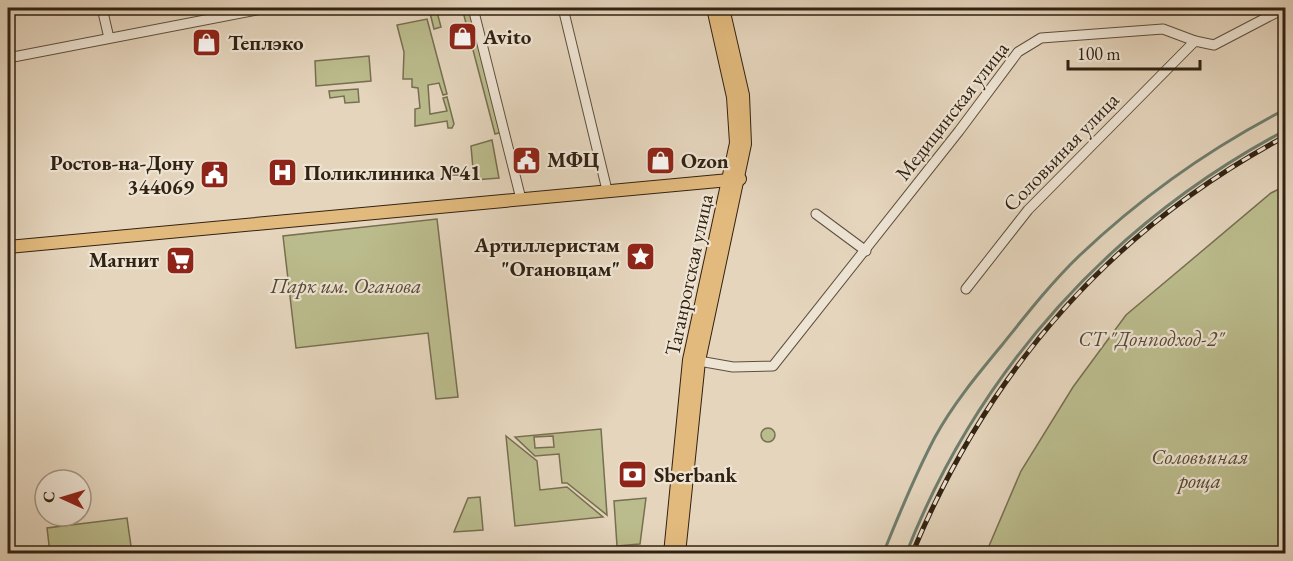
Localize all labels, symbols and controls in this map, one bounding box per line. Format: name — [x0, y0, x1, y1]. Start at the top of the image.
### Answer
shop icon: Avito — [446, 21, 478, 53]
place label: Avito — [482, 23, 532, 50]
shop icon: Теплэко — [191, 27, 223, 59]
place label: Теплэко — [228, 29, 304, 56]
scale bar — [1068, 33, 1200, 71]
street label: Медицинская улица — [889, 35, 1015, 186]
text: 100 m — [1077, 42, 1121, 65]
street label: Соловьиная улица — [997, 86, 1125, 217]
public building icon: МФЦ — [510, 144, 542, 176]
shop icon: Ozon — [644, 145, 676, 177]
place label: МФЦ — [547, 146, 600, 173]
place label: Ozon — [681, 147, 729, 174]
place label: Ростов-на-Дону 344069 — [50, 149, 195, 200]
hospital icon: Поликлиника №41 — [267, 157, 299, 189]
public building icon: Ростов-на-Дону 344069 — [199, 159, 231, 191]
place label: Поликлиника №41 — [304, 159, 481, 186]
street label: Таганрогская улица — [658, 191, 719, 358]
place label: Артиллеристам "Огановцам" — [473, 231, 620, 282]
place icon: Артиллеристам "Огановцам" — [625, 241, 657, 273]
supermarket icon: Магнит — [164, 244, 196, 276]
place label: Магнит — [89, 246, 160, 273]
park label: Парк им. Оганова — [269, 272, 422, 299]
park label: СТ "Донподход-2" — [1078, 325, 1226, 352]
park label: Соловьиная роща — [1151, 443, 1249, 494]
bank icon: Sberbank — [617, 459, 649, 491]
place label: Sberbank — [654, 461, 738, 488]
north arrow — [33, 468, 93, 528]
text: С — [38, 491, 59, 503]

